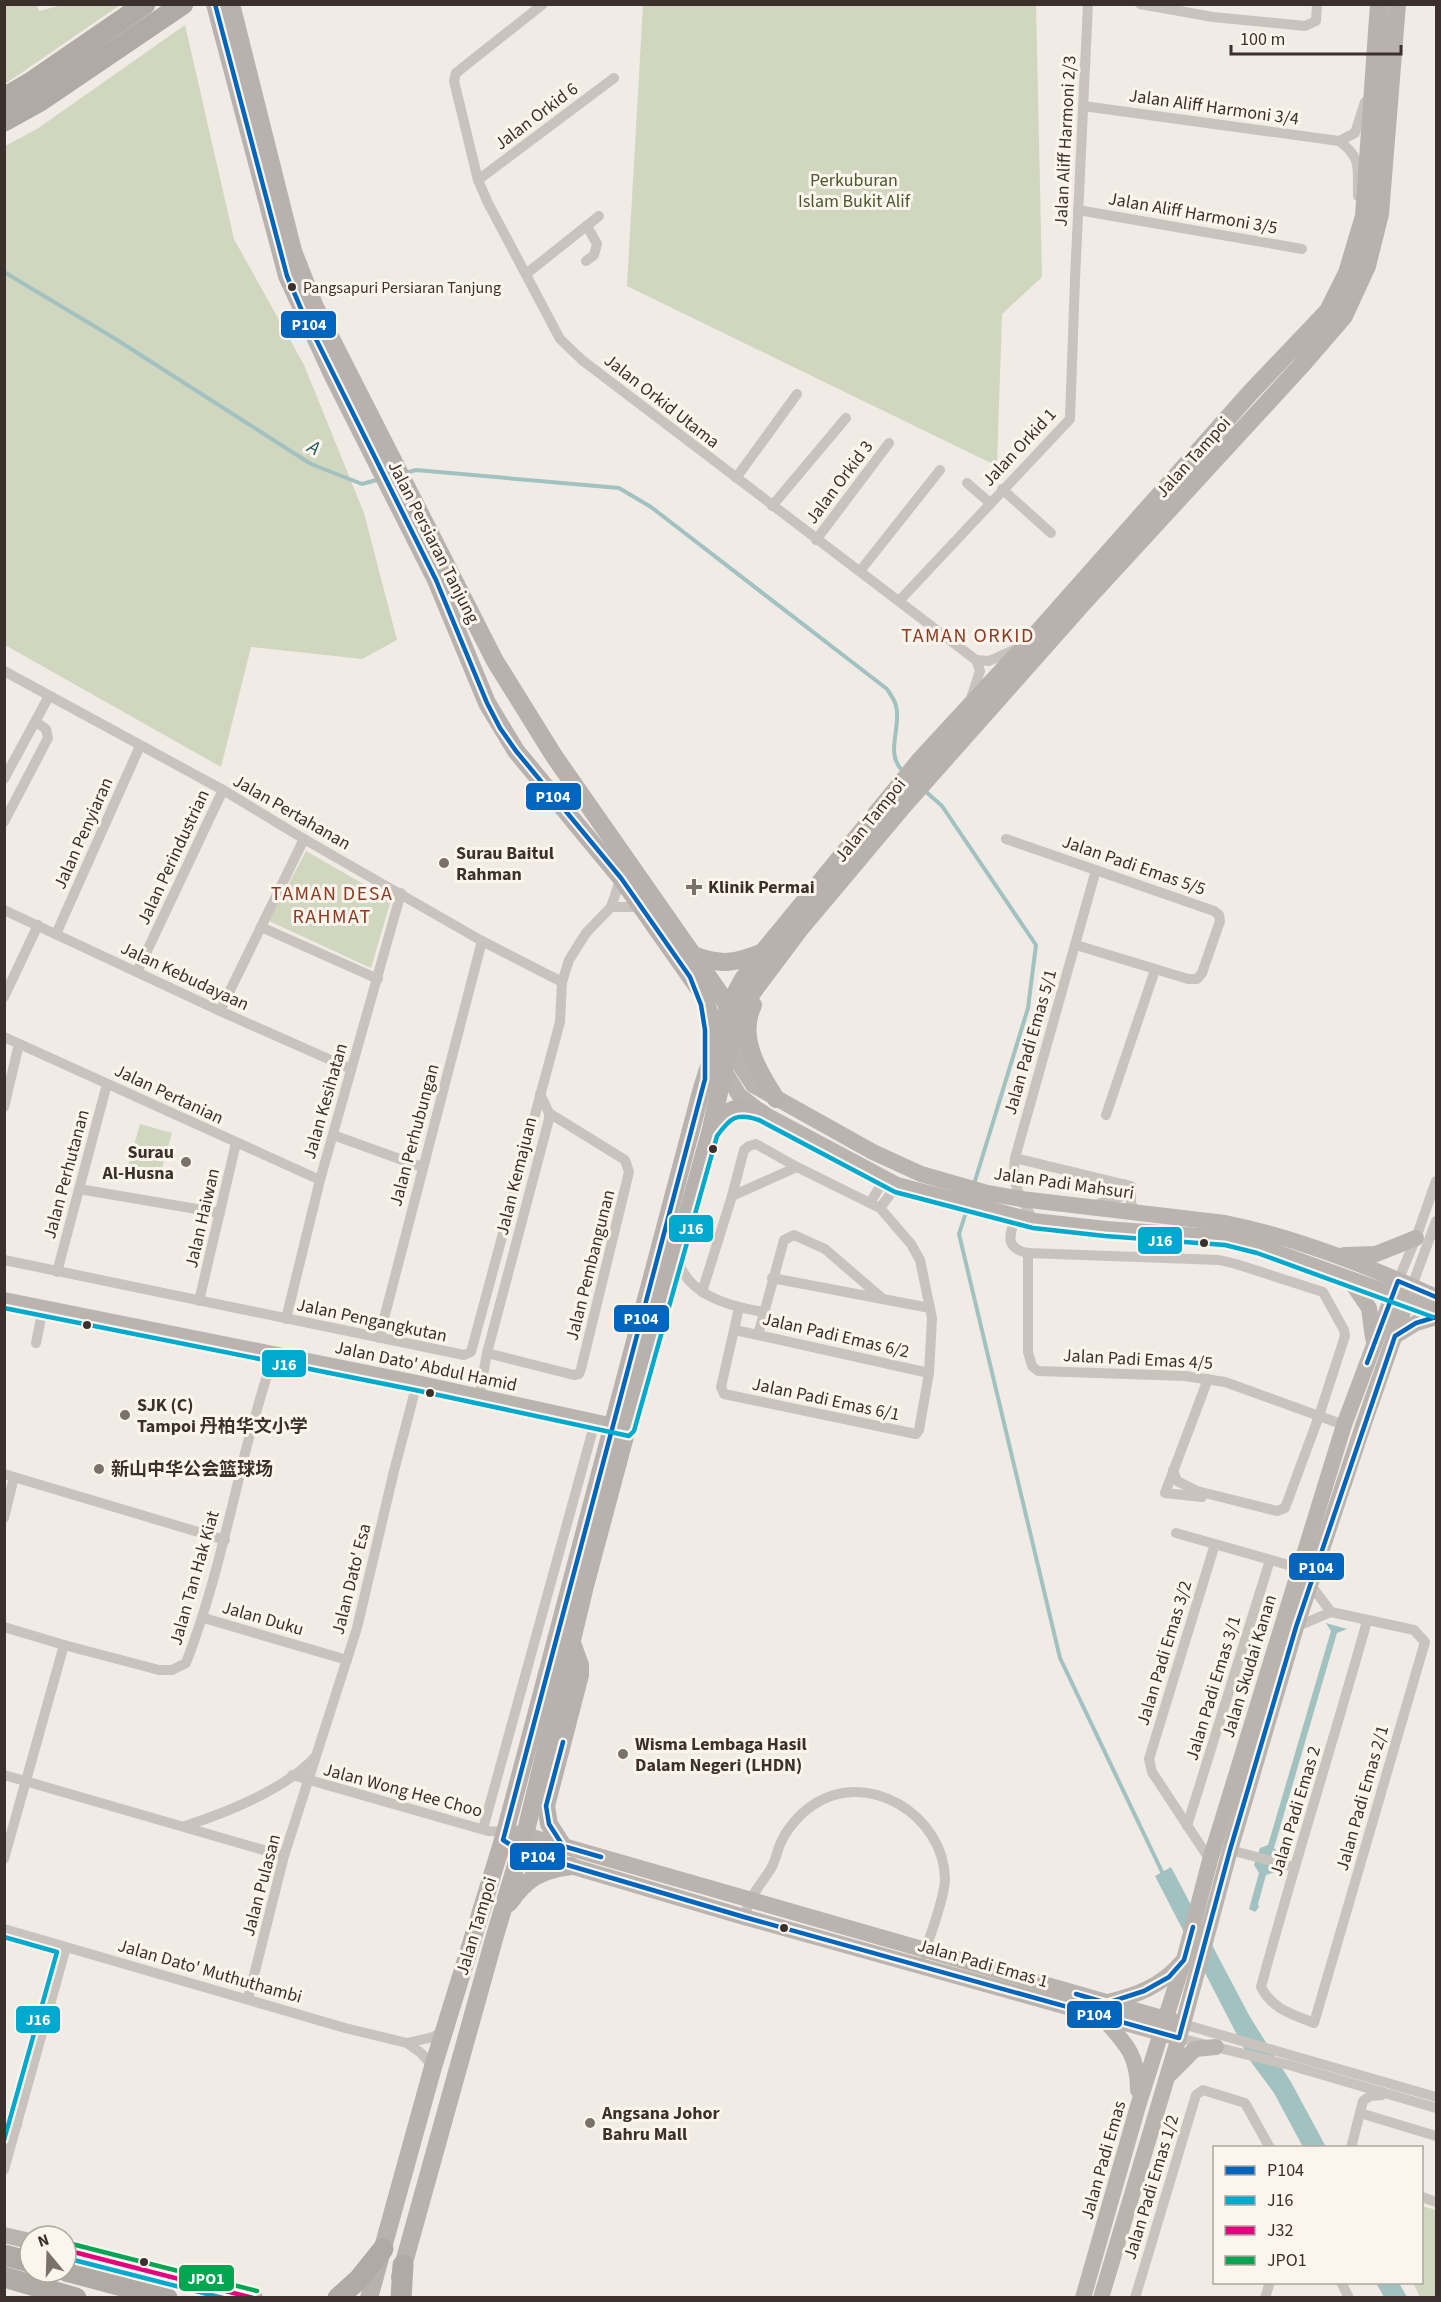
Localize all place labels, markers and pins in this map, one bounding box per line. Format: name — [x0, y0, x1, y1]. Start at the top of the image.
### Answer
place label: Pangsapuri Persiaran Tanjung — [303, 277, 501, 299]
marker: Pangsapuri Persiaran Tanjung — [286, 281, 298, 293]
place label: Surau Baitul Rahman — [456, 841, 554, 887]
marker: Surau Baitul Rahman — [437, 856, 451, 870]
place label: Klinik Permai — [708, 875, 815, 900]
marker: Klinik Permai — [685, 878, 703, 896]
place label: Surau Al-Husna — [101, 1140, 174, 1186]
unlabelled marker — [707, 1143, 719, 1155]
marker: Surau Al-Husna — [179, 1155, 193, 1169]
unlabelled marker — [1198, 1237, 1210, 1249]
unlabelled marker — [81, 1319, 93, 1331]
unlabelled marker — [424, 1387, 436, 1399]
place label: SJK (C) Tampoi 丹柏华文小学 — [137, 1393, 308, 1439]
marker: SJK (C) Tampoi 丹柏华文小学 — [118, 1408, 132, 1422]
place label: 新山中华公会篮球场 — [111, 1457, 273, 1482]
marker: 新山中华公会篮球场 — [92, 1462, 106, 1476]
place label: Wisma Lembaga Hasil Dalam Negeri (LHDN) — [635, 1732, 807, 1778]
marker: Wisma Lembaga Hasil Dalam Negeri (LHDN) — [616, 1747, 630, 1761]
unlabelled marker — [778, 1922, 790, 1934]
place label: Angsana Johor Bahru Mall — [601, 2101, 720, 2147]
marker: Angsana Johor Bahru Mall — [583, 2116, 597, 2130]
unlabelled marker — [138, 2256, 150, 2268]

